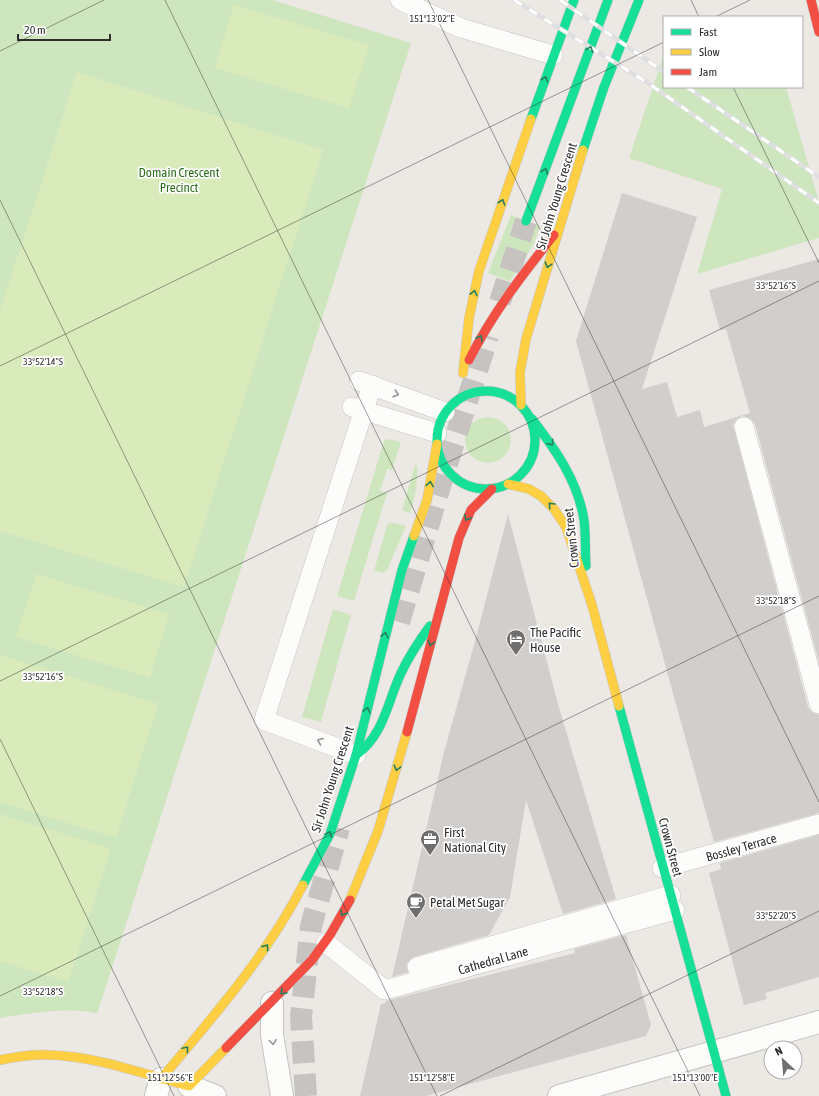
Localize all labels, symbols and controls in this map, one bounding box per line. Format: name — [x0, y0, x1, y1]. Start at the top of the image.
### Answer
text: 151°13'02"E — [410, 13, 455, 24]
scale bar — [18, 16, 110, 42]
legend — [663, 16, 803, 88]
text: 20 m — [24, 23, 46, 37]
text: Fast — [699, 25, 717, 39]
text: Slow — [699, 45, 720, 59]
one-way arrow — [585, 46, 593, 53]
text: Jam — [699, 65, 717, 79]
one-way arrow — [540, 75, 548, 82]
street label: Sir John Young Crescent — [533, 141, 580, 251]
park label: Domain Crescent Precinct — [139, 165, 220, 195]
one-way arrow — [540, 168, 548, 175]
one-way arrow — [497, 198, 506, 205]
one-way arrow — [544, 262, 553, 269]
text: 33°52'16"S — [756, 280, 796, 291]
one-way arrow — [469, 290, 477, 296]
one-way arrow — [476, 335, 483, 342]
text: 33°52'14"S — [23, 356, 63, 367]
one-way arrow — [392, 389, 399, 397]
one-way arrow — [546, 439, 554, 446]
one-way arrow — [426, 481, 434, 487]
one-way arrow — [548, 502, 555, 510]
street label: Crown Street — [561, 507, 582, 569]
one-way arrow — [464, 514, 472, 521]
text: 33°52'18"S — [756, 595, 796, 606]
place label: The Pacific House — [530, 625, 581, 655]
hotel icon: The Pacific House — [505, 628, 527, 656]
one-way arrow — [380, 632, 388, 638]
one-way arrow — [427, 639, 436, 646]
text: 33°52'16"S — [23, 671, 63, 682]
one-way arrow — [363, 706, 371, 713]
street label: Sir John Young Crescent — [308, 724, 357, 834]
one-way arrow — [316, 737, 323, 745]
one-way arrow — [393, 764, 402, 771]
street label: Crown Street — [656, 816, 686, 878]
place label: First National City — [444, 825, 507, 855]
office icon: First National City — [419, 828, 441, 856]
one-way arrow — [325, 830, 333, 837]
street label: Bossley Terrace — [704, 830, 778, 865]
cafe icon: Petal Met Sugar — [405, 891, 427, 919]
place label: Petal Met Sugar — [430, 895, 504, 910]
one-way arrow — [341, 909, 348, 916]
text: 33°52'20"S — [756, 910, 796, 921]
street label: Cathedral Lane — [456, 943, 530, 978]
one-way arrow — [261, 944, 269, 951]
text: 33°52'18"S — [23, 986, 63, 997]
one-way arrow — [280, 987, 287, 995]
one-way arrow — [268, 1039, 277, 1045]
north arrow — [763, 1040, 803, 1080]
text: N — [773, 1044, 784, 1058]
one-way arrow — [182, 1047, 189, 1054]
text: 151°12'56"E — [148, 1072, 193, 1083]
text: 151°12'58"E — [410, 1072, 455, 1083]
text: 151°13'00"E — [673, 1072, 718, 1083]

